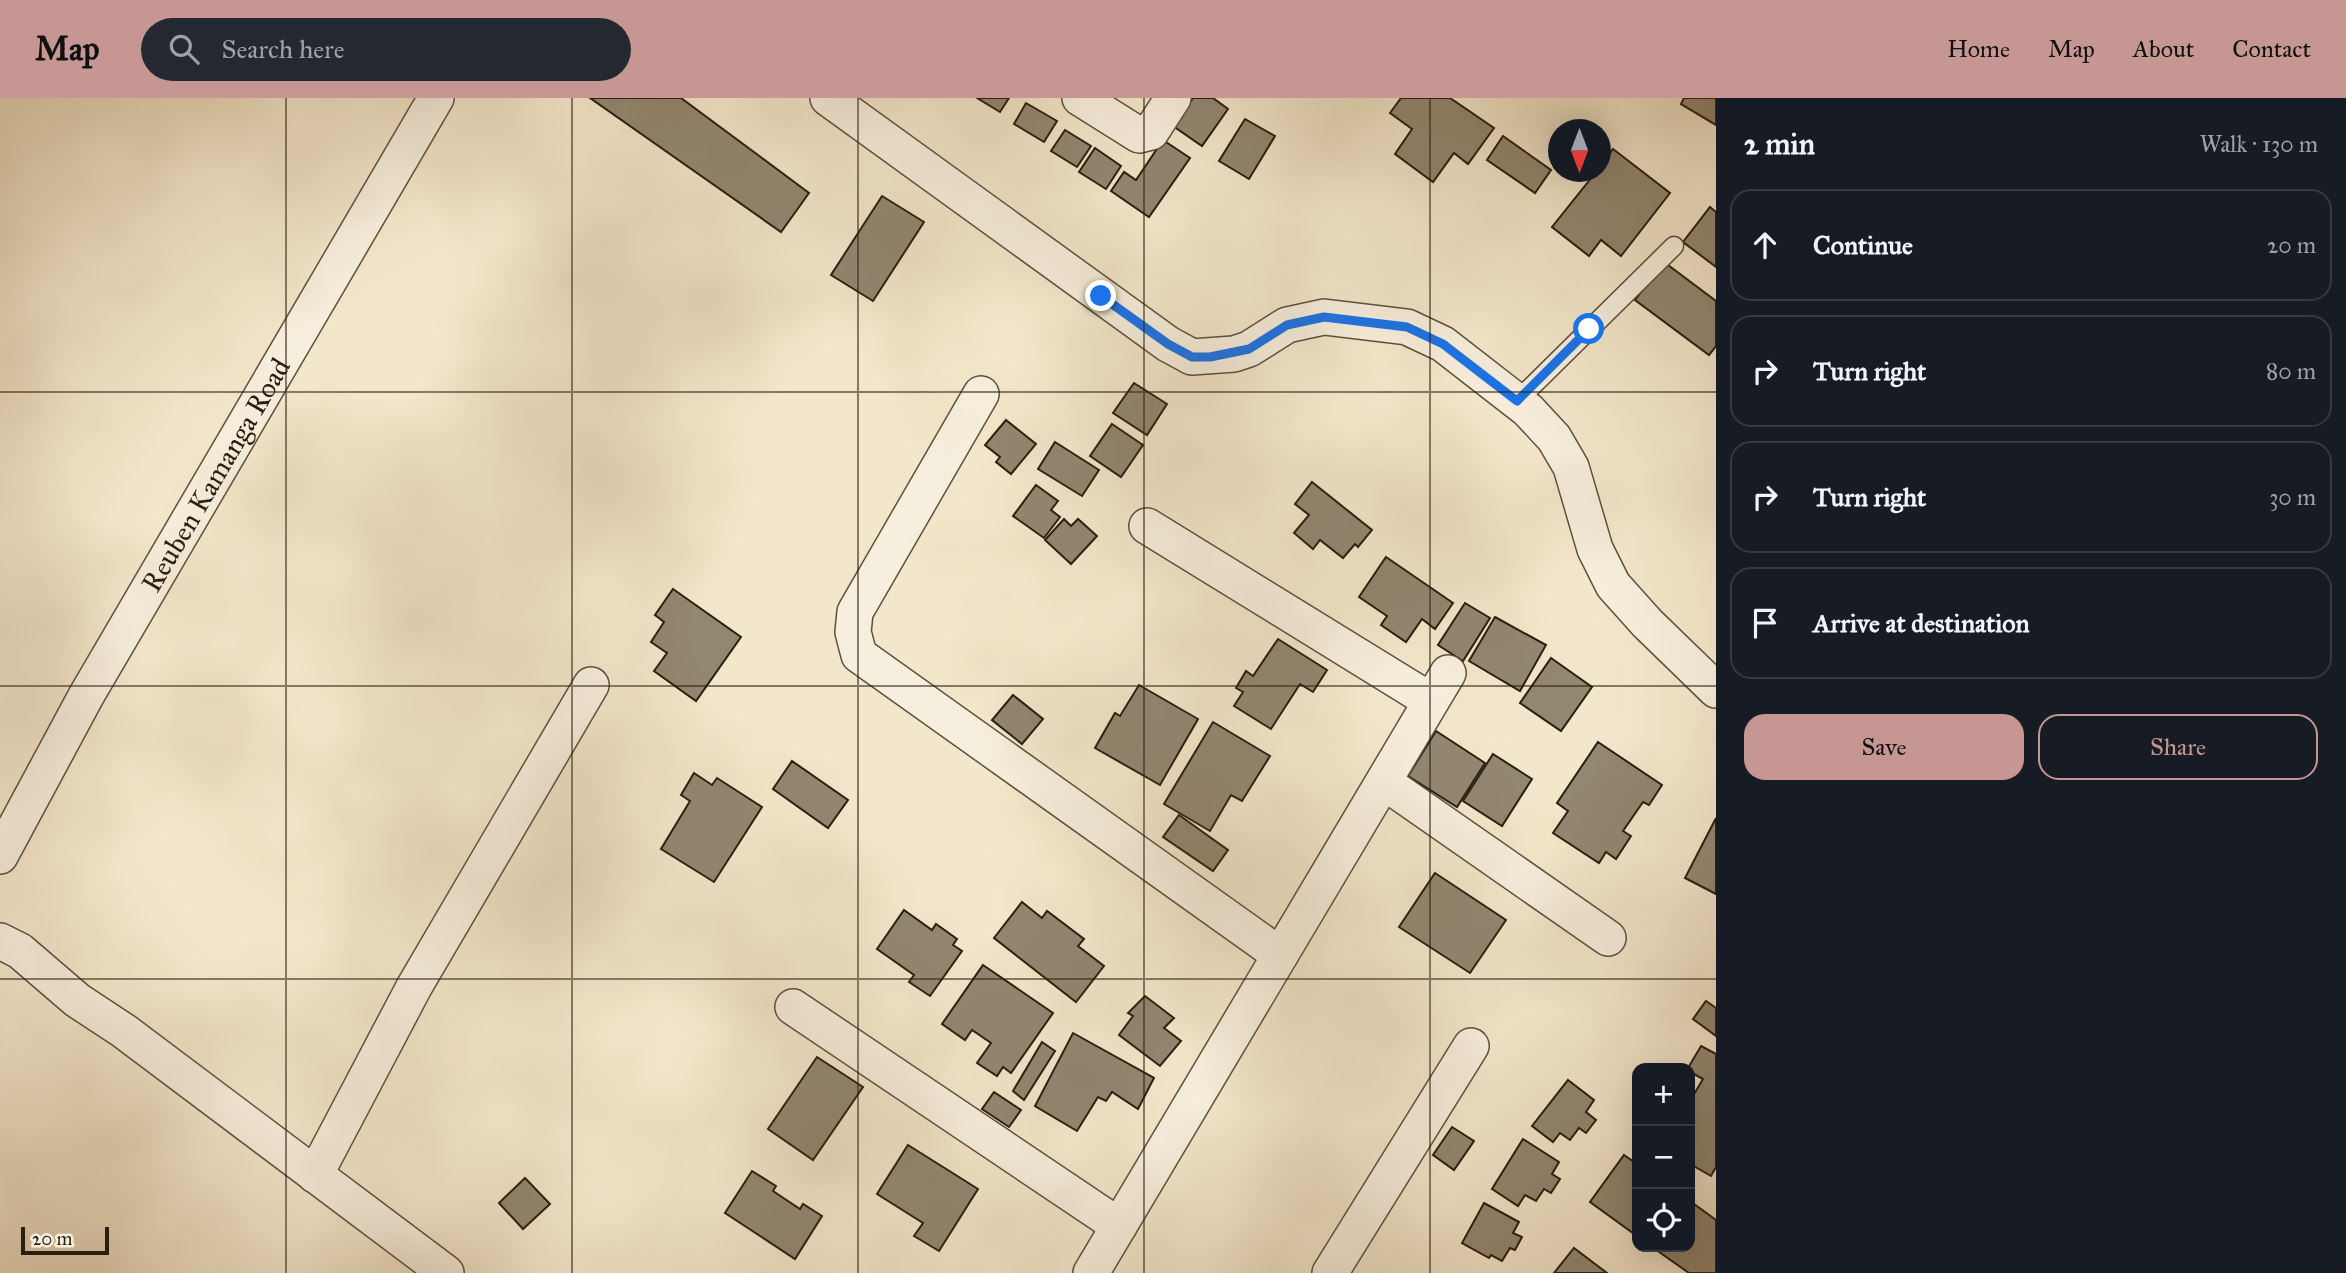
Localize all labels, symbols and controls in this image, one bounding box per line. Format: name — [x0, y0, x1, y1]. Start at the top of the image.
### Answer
search box — [141, 18, 631, 81]
text: Map — [35, 29, 99, 69]
icon: search — [165, 30, 203, 68]
text: Search here — [221, 33, 345, 65]
text: Home — [1947, 34, 2010, 64]
text: Map — [2048, 34, 2095, 64]
text: About — [2133, 34, 2194, 64]
text: Contact — [2232, 34, 2311, 64]
north arrow — [1548, 119, 1611, 182]
text: 2 min — [1744, 126, 1815, 162]
text: Walk · 130 m — [2200, 130, 2318, 158]
icon: ahead — [1746, 226, 1784, 264]
text: Continue — [1813, 229, 1913, 261]
text: 20 m — [2267, 231, 2316, 259]
route end — [1085, 280, 1116, 311]
route start — [1573, 313, 1604, 344]
street label: Reuben Kamanga Road — [133, 351, 298, 598]
icon: right — [1746, 352, 1784, 390]
text: Turn right — [1813, 355, 1926, 387]
text: 80 m — [2266, 357, 2316, 385]
icon: right — [1746, 478, 1784, 516]
text: Turn right — [1813, 481, 1926, 513]
text: 30 m — [2269, 483, 2316, 511]
icon: arrive — [1746, 604, 1784, 642]
text: Arrive at destination — [1813, 607, 2030, 639]
button: Save — [1744, 714, 2024, 780]
button: Share — [2038, 714, 2318, 780]
map controls — [1632, 1063, 1695, 1252]
button: + — [1632, 1063, 1695, 1126]
button: − — [1632, 1126, 1695, 1189]
button: locate — [1632, 1189, 1695, 1252]
scale bar — [21, 1224, 108, 1256]
text: 20 m — [32, 1227, 73, 1250]

